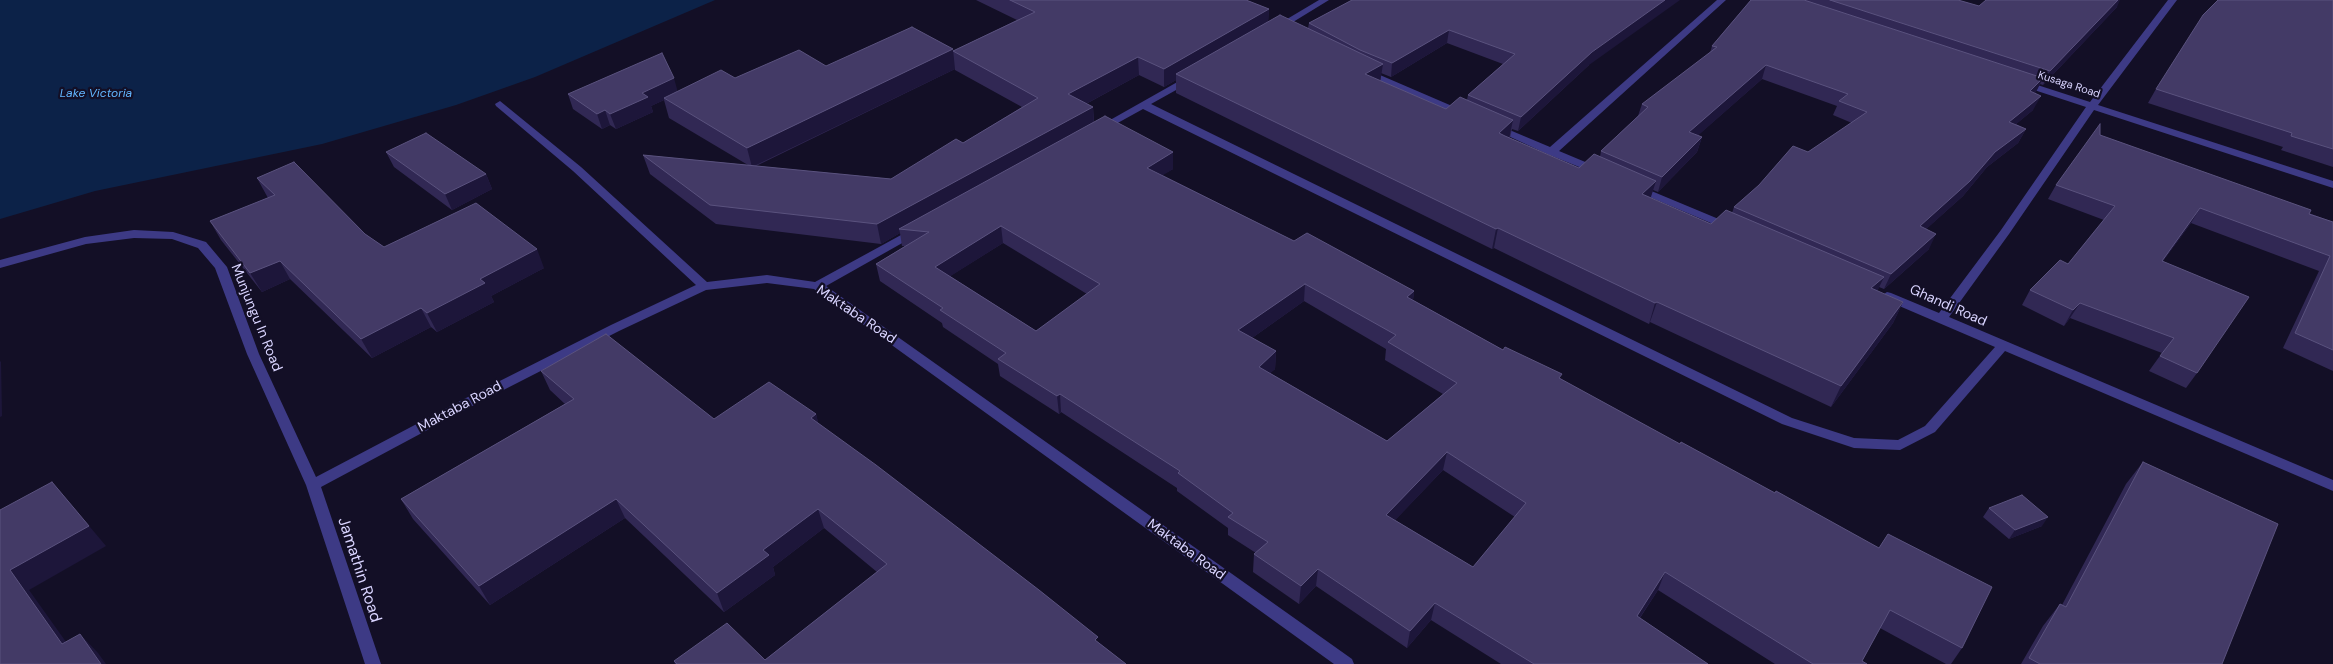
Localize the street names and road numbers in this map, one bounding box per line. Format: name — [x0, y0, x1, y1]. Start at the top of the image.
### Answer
street label: Kusaga Road — [2036, 69, 2102, 101]
street label: Munjungu In Road — [227, 262, 285, 374]
street label: Ghandi Road — [1907, 281, 1989, 331]
street label: Maktaba Road — [813, 282, 899, 348]
street label: Maktaba Road — [415, 378, 505, 436]
street label: Jamathin Road — [333, 515, 385, 625]
street label: Maktaba Road — [1144, 516, 1228, 584]

